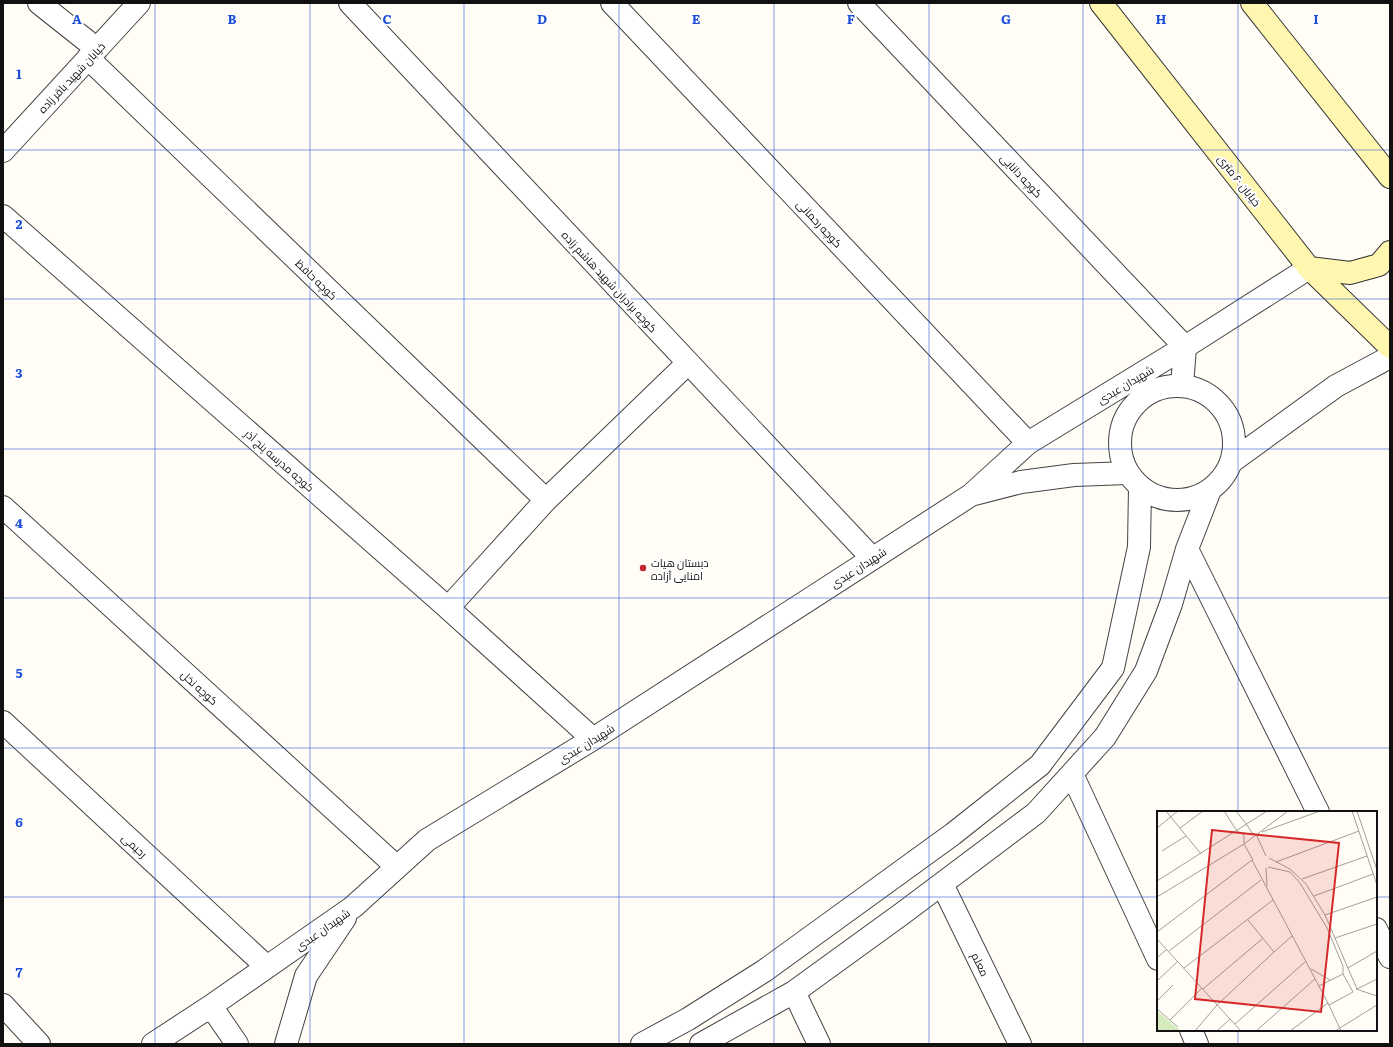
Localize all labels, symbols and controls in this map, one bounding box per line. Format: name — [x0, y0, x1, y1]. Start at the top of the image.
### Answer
text: A — [72, 9, 82, 28]
text: B — [228, 9, 237, 28]
text: C — [382, 9, 392, 28]
text: D — [537, 9, 547, 28]
text: E — [692, 9, 701, 28]
text: F — [847, 9, 855, 28]
text: G — [1001, 9, 1011, 28]
text: H — [1156, 9, 1167, 28]
text: I — [1313, 9, 1319, 28]
street label: خیابان شهید باقر زاده — [34, 38, 108, 116]
text: 1 — [16, 64, 22, 83]
street label: کوچه دانایی — [997, 149, 1047, 201]
street label: خیابان ۶۰ متری — [1215, 151, 1265, 209]
street label: کوچه رحمانی — [794, 196, 846, 251]
text: 2 — [16, 214, 23, 233]
street label: کوچه برادران شهید هاشم زاده — [558, 227, 661, 336]
street label: کوچه حافظ — [292, 255, 342, 303]
street label: شهیدان عبدی — [1094, 361, 1156, 407]
text: 3 — [15, 363, 23, 382]
street label: کوچه مدرسه پنج آذر — [240, 424, 318, 496]
text: 4 — [15, 513, 23, 532]
street label: شهیدان عبدی — [827, 543, 889, 591]
place label: دبستان هیات امنایی آزاده — [651, 554, 709, 583]
marker: دبستان هیات امنایی آزاده — [638, 563, 648, 573]
text: 5 — [15, 663, 23, 682]
street label: کوچه نخل — [178, 666, 222, 708]
street label: شهیدان عبدی — [555, 719, 617, 767]
inset map — [1157, 811, 1377, 1031]
text: 6 — [15, 812, 23, 831]
street label: رحیمی — [119, 829, 151, 861]
street label: شهیدان عبدی — [291, 904, 353, 954]
street label: معلم — [967, 949, 994, 979]
text: 7 — [15, 962, 23, 981]

